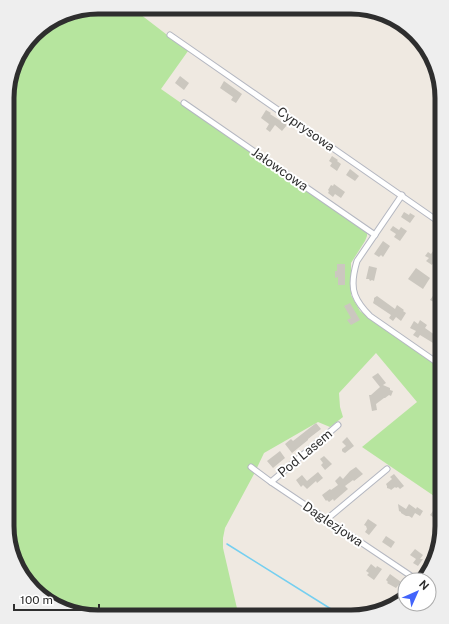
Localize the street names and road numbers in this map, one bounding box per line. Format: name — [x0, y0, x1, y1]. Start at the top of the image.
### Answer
street label: Cyprysowa — [274, 104, 338, 154]
street label: Jałowcowa — [249, 144, 311, 194]
street label: Pod Lasem — [275, 426, 335, 480]
street label: Daglezjowa — [300, 498, 366, 550]

